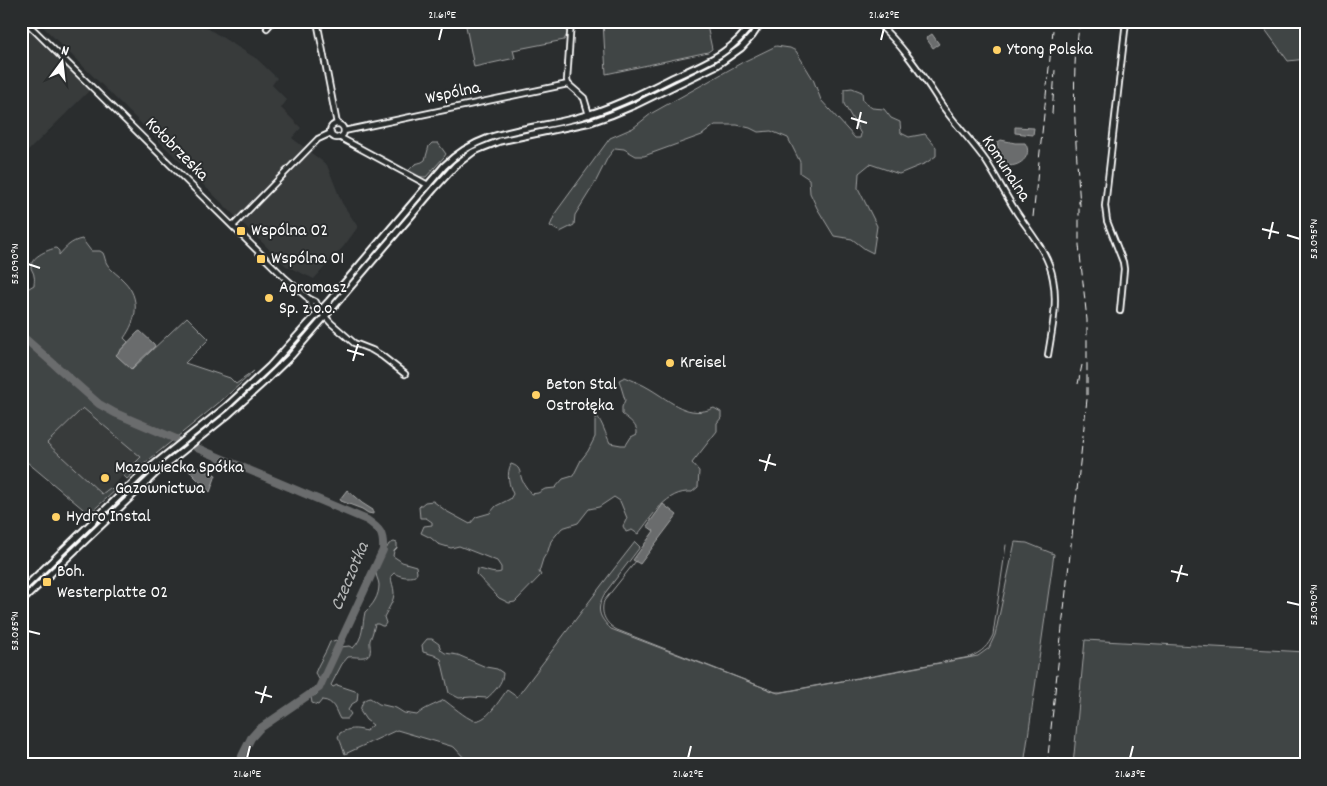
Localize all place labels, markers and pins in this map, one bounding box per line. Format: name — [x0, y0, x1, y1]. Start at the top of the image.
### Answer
place label: Ytong Polska — [1007, 38, 1093, 63]
marker: Ytong Polska — [991, 44, 1003, 56]
place label: Wspólna 02 — [251, 219, 328, 244]
marker: Wspólna 02 — [235, 225, 247, 237]
place label: Wspólna 01 — [271, 247, 344, 272]
marker: Wspólna 01 — [255, 253, 267, 265]
place label: Agromasz Sp. z o.o. — [279, 276, 347, 322]
marker: Agromasz Sp. z o.o. — [263, 292, 275, 304]
place label: Kreisel — [680, 351, 727, 376]
marker: Kreisel — [664, 357, 676, 369]
place label: Beton Stal Ostrołęka — [546, 373, 618, 419]
marker: Beton Stal Ostrołęka — [530, 389, 542, 401]
place label: Mazowiecka Spółka Gazownictwa — [115, 456, 244, 502]
marker: Mazowiecka Spółka Gazownictwa — [99, 472, 111, 484]
place label: Hydro Instal — [66, 505, 151, 530]
marker: Hydro Instal — [50, 511, 62, 523]
place label: Boh. Westerplatte 02 — [57, 560, 168, 606]
marker: Boh. Westerplatte 02 — [41, 576, 53, 588]

